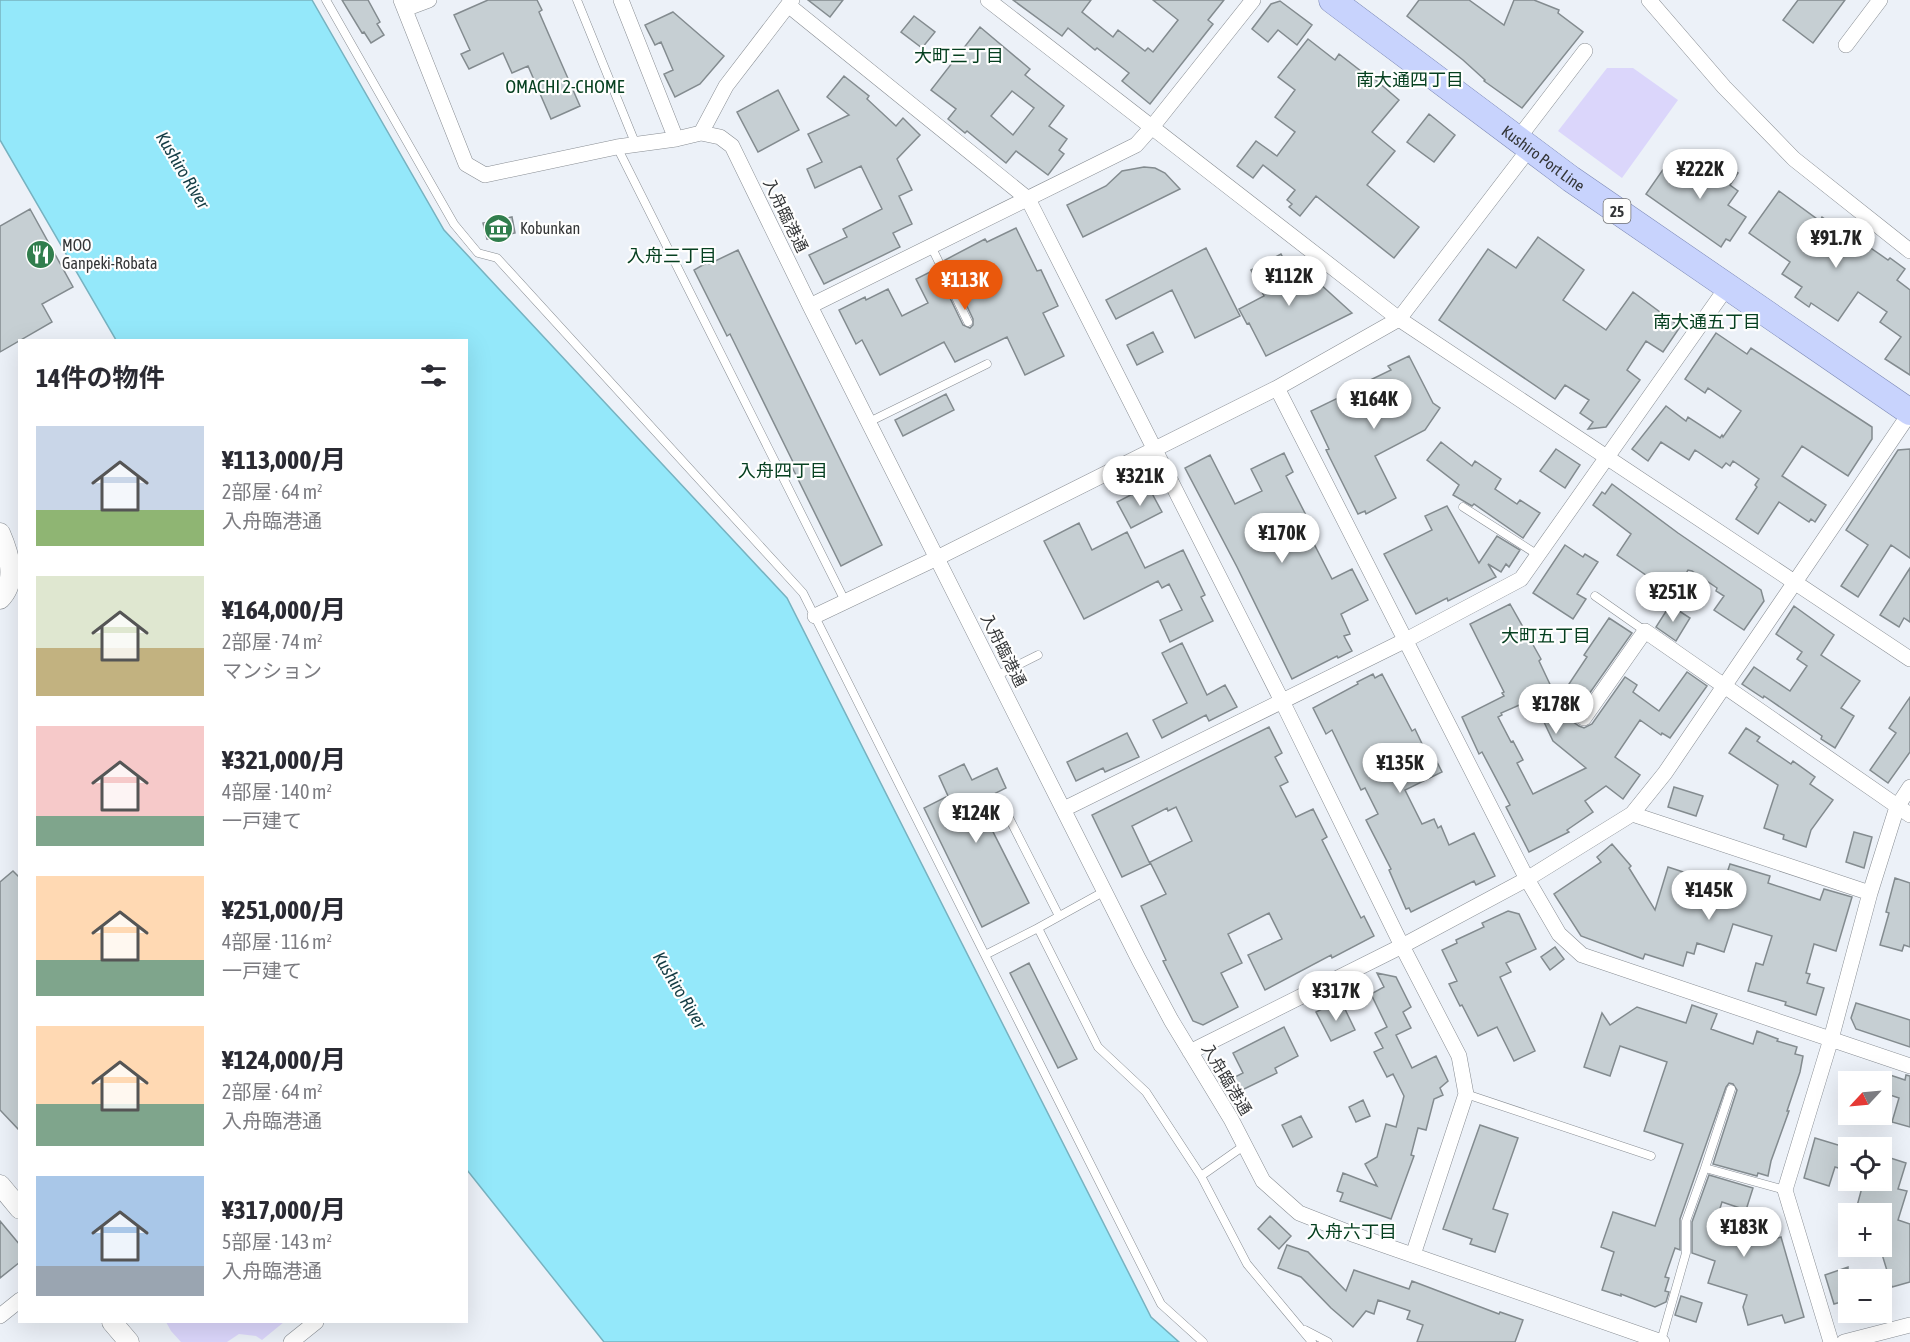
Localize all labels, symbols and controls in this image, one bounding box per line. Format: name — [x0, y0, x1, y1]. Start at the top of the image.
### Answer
district label: 大町三丁目 — [914, 45, 1004, 66]
district label: 南大通四丁目 — [1356, 69, 1464, 90]
district label: OMACHI 2-CHOME — [506, 76, 625, 97]
street label: Kushiro Port Line — [1498, 122, 1588, 195]
water label: Kushiro River — [152, 128, 215, 213]
pin: ¥222K — [1658, 149, 1742, 200]
text: ¥222K — [1677, 157, 1723, 180]
street label: 入舟臨港通 — [760, 175, 812, 255]
road number: 25 — [1604, 199, 1630, 223]
museum icon: Kobunkan — [483, 212, 515, 244]
pin: ¥91.7K — [1787, 218, 1885, 269]
place label: Kobunkan — [520, 219, 580, 237]
text: ¥91.7K — [1811, 226, 1861, 249]
place label: MOO Ganpeki-Robata — [62, 236, 157, 273]
restaurant icon: MOO Ganpeki-Robata — [25, 238, 57, 270]
district label: 入舟三丁目 — [627, 245, 717, 266]
pin: ¥112K — [1247, 256, 1331, 307]
pin: ¥113K — [923, 260, 1007, 311]
text: ¥112K — [1266, 264, 1312, 287]
text: ¥113K — [942, 268, 988, 291]
district label: 南大通五丁目 — [1653, 311, 1761, 332]
icon: filters — [417, 359, 450, 392]
text: 14件の物件 — [36, 363, 164, 393]
pin: ¥164K — [1332, 379, 1416, 430]
text: ¥164K — [1351, 387, 1397, 410]
text: ¥113,000/月 — [222, 445, 346, 475]
icon: home — [84, 450, 156, 522]
pin: ¥321K — [1098, 456, 1182, 507]
district label: 入舟四丁目 — [738, 460, 828, 481]
text: ¥321K — [1117, 464, 1163, 487]
text: 2部屋 · 64 m² — [222, 480, 323, 503]
text: 入舟臨港通 — [222, 509, 322, 532]
pin: ¥170K — [1240, 513, 1324, 564]
text: ¥170K — [1259, 521, 1305, 544]
pin: ¥251K — [1631, 572, 1715, 623]
text: ¥251K — [1650, 580, 1696, 603]
text: ¥164,000/月 — [222, 595, 346, 625]
icon: home — [84, 600, 156, 672]
street label: 入舟臨港通 — [978, 610, 1030, 690]
district label: 大町五丁目 — [1501, 625, 1591, 646]
text: 2部屋 · 74 m² — [222, 630, 323, 653]
text: マンション — [222, 659, 322, 682]
pin: ¥178K — [1514, 684, 1598, 735]
text: ¥178K — [1533, 692, 1579, 715]
pin: ¥135K — [1358, 743, 1442, 794]
text: ¥321,000/月 — [222, 745, 346, 775]
icon: home — [84, 750, 156, 822]
text: ¥135K — [1377, 751, 1423, 774]
text: 4部屋 · 140 m² — [222, 780, 332, 803]
pin: ¥124K — [934, 793, 1018, 844]
text: ¥124K — [953, 801, 999, 824]
text: 一戸建て — [222, 809, 302, 832]
pin: ¥145K — [1667, 870, 1751, 921]
text: ¥145K — [1686, 878, 1732, 901]
text: ¥251,000/月 — [222, 895, 346, 925]
icon: home — [84, 900, 156, 972]
text: 4部屋 · 116 m² — [222, 930, 332, 953]
water label: Kushiro River — [649, 948, 712, 1033]
text: 一戸建て — [222, 959, 302, 982]
pin: ¥317K — [1294, 971, 1378, 1022]
text: ¥317K — [1313, 979, 1359, 1002]
street label: 入舟臨港通 — [1199, 1040, 1255, 1118]
text: ¥124,000/月 — [222, 1045, 346, 1075]
icon: home — [84, 1050, 156, 1122]
north arrow — [1838, 1071, 1892, 1125]
map controls — [1838, 1071, 1892, 1323]
text: 2部屋 · 64 m² — [222, 1080, 323, 1103]
text: 入舟臨港通 — [222, 1109, 322, 1132]
button: locate — [1838, 1137, 1892, 1191]
text: ¥317,000/月 — [222, 1195, 346, 1225]
icon: home — [84, 1200, 156, 1272]
button: + — [1838, 1203, 1892, 1257]
pin: ¥183K — [1702, 1207, 1786, 1258]
text: ¥183K — [1721, 1215, 1767, 1238]
district label: 入舟六丁目 — [1307, 1221, 1397, 1242]
text: 5部屋 · 143 m² — [222, 1230, 332, 1253]
text: 入舟臨港通 — [222, 1259, 322, 1282]
button: − — [1838, 1269, 1892, 1323]

